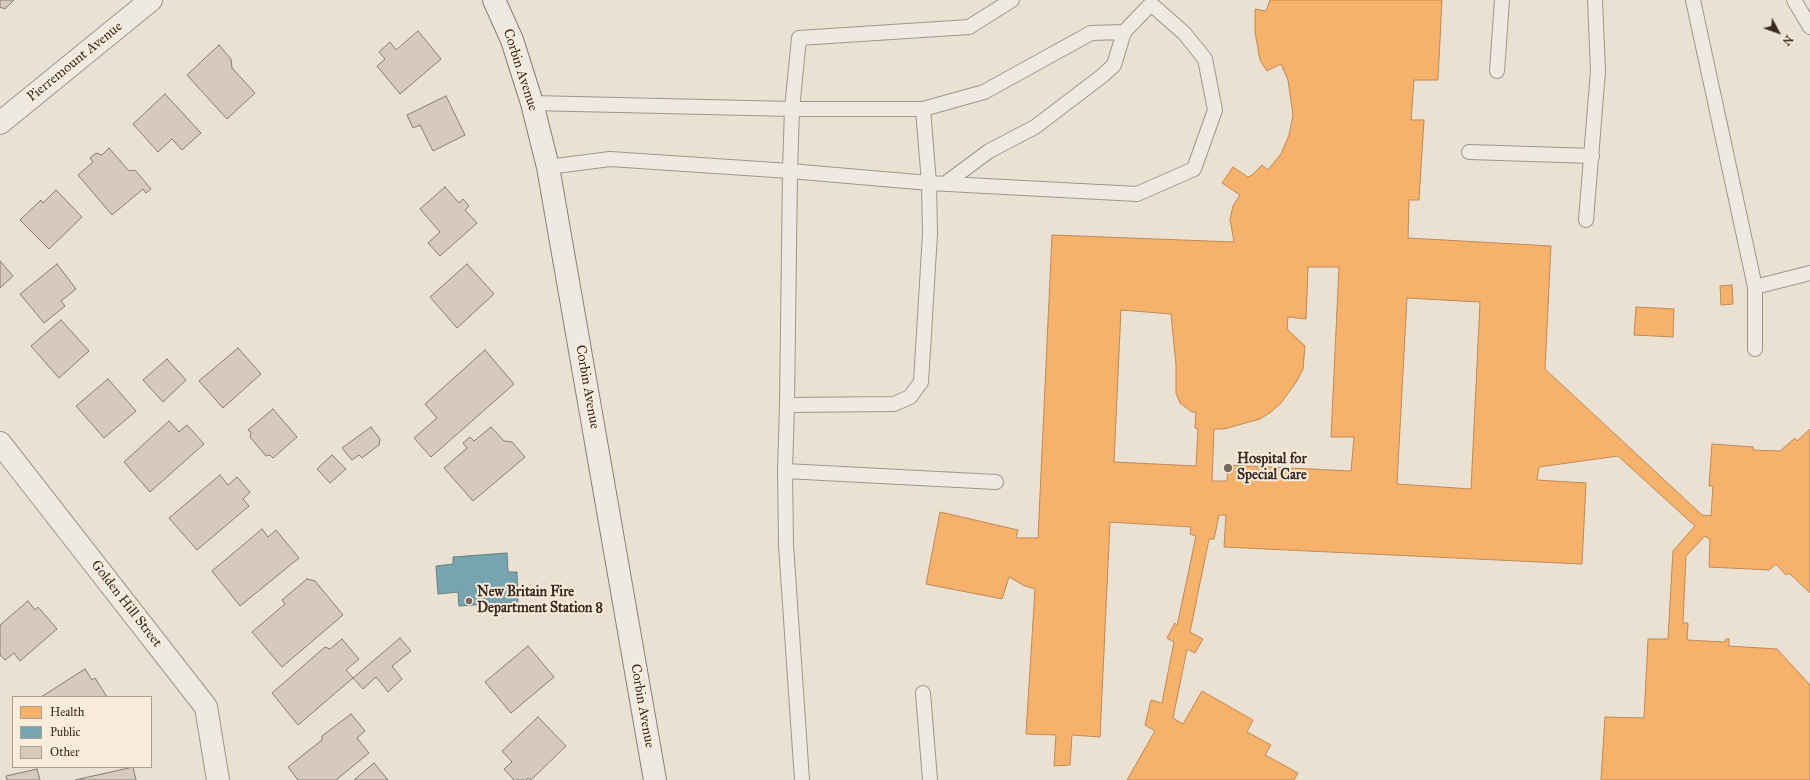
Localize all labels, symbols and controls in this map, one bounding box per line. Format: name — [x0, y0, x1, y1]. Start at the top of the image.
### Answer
north arrow — [1758, 12, 1798, 52]
street label: Pierremount Avenue — [24, 18, 126, 106]
street label: Corbin Avenue — [499, 27, 541, 113]
text: N — [1779, 32, 1795, 48]
street label: Corbin Avenue — [571, 344, 603, 430]
place label: Hospital for Special Care — [1237, 452, 1307, 484]
marker: Hospital for Special Care — [1222, 462, 1234, 474]
street label: Golden Hill Street — [87, 557, 165, 651]
place label: New Britain Fire Department Station 8 — [477, 585, 603, 618]
marker: New Britain Fire Department Station 8 — [464, 596, 474, 606]
street label: Corbin Avenue — [626, 663, 658, 749]
legend — [12, 696, 152, 768]
text: Health — [50, 705, 84, 719]
text: Public — [50, 725, 81, 739]
text: Other — [50, 745, 80, 759]

